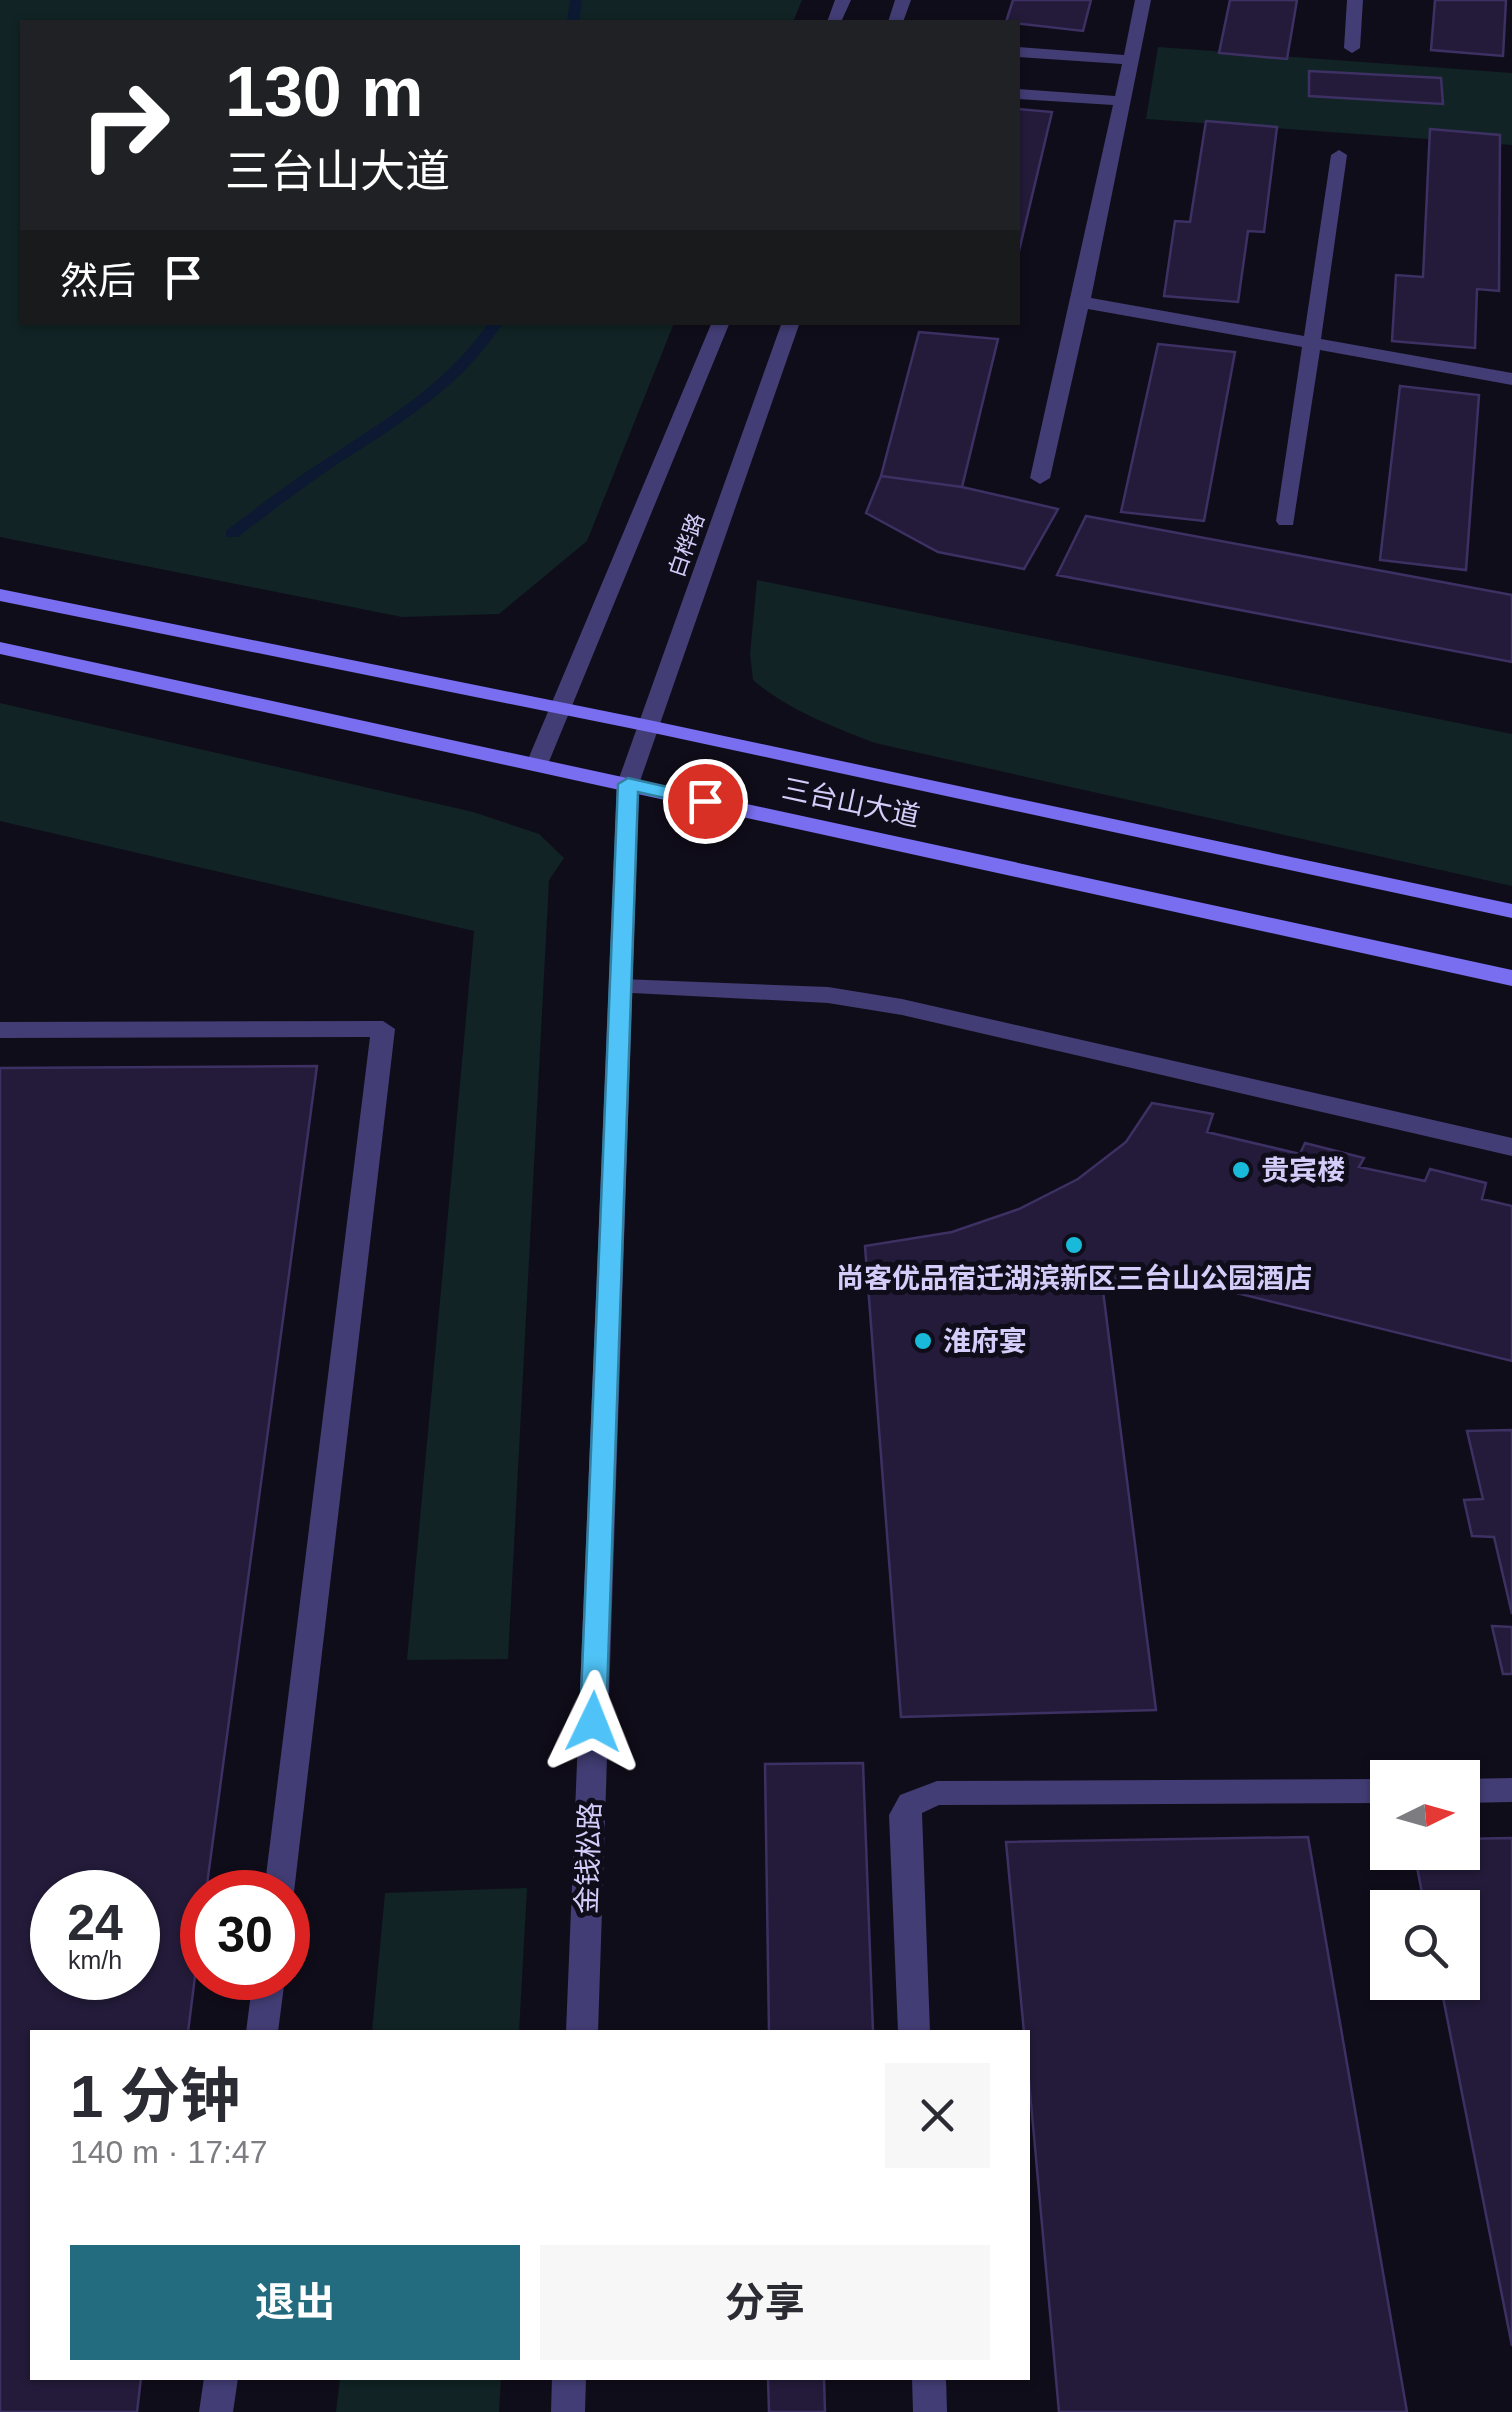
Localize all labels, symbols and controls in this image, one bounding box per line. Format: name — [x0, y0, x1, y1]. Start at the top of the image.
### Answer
text: 130 m — [225, 53, 423, 131]
icon: right — [60, 60, 190, 190]
text: 三台山大道 — [225, 146, 450, 197]
icon: arrive — [156, 250, 211, 305]
text: 然后 — [60, 260, 136, 302]
street label: 白桦路 — [664, 510, 709, 580]
pin — [663, 759, 748, 844]
street label: 三台山大道 — [779, 773, 923, 832]
icon: arrive — [678, 774, 733, 829]
place label: 贵宾楼 — [1261, 1155, 1345, 1186]
marker: 贵宾楼 — [1230, 1159, 1252, 1181]
marker: 尚客优品宿迁湖滨新区三台山公园酒店 — [1063, 1234, 1085, 1256]
place label: 尚客优品宿迁湖滨新区三台山公园酒店 — [836, 1263, 1312, 1294]
place label: 淮府宴 — [943, 1326, 1027, 1357]
marker: 淮府宴 — [912, 1330, 934, 1352]
position arrow — [541, 1670, 645, 1774]
north arrow — [1370, 1760, 1480, 1870]
map controls — [1370, 1760, 1480, 2000]
street label: 金钱松路 — [571, 1802, 606, 1915]
speed limit sign: 30 — [180, 1870, 310, 2000]
button: search — [1370, 1890, 1480, 2000]
text: 24 — [67, 1895, 123, 1951]
text: km/h — [68, 1946, 122, 1974]
text: 1 分钟 — [70, 2063, 240, 2130]
button: close — [885, 2063, 990, 2168]
text: 140 m · 17:47 — [70, 2134, 267, 2170]
button: 退出 — [70, 2245, 520, 2360]
button: 分享 — [540, 2245, 990, 2360]

